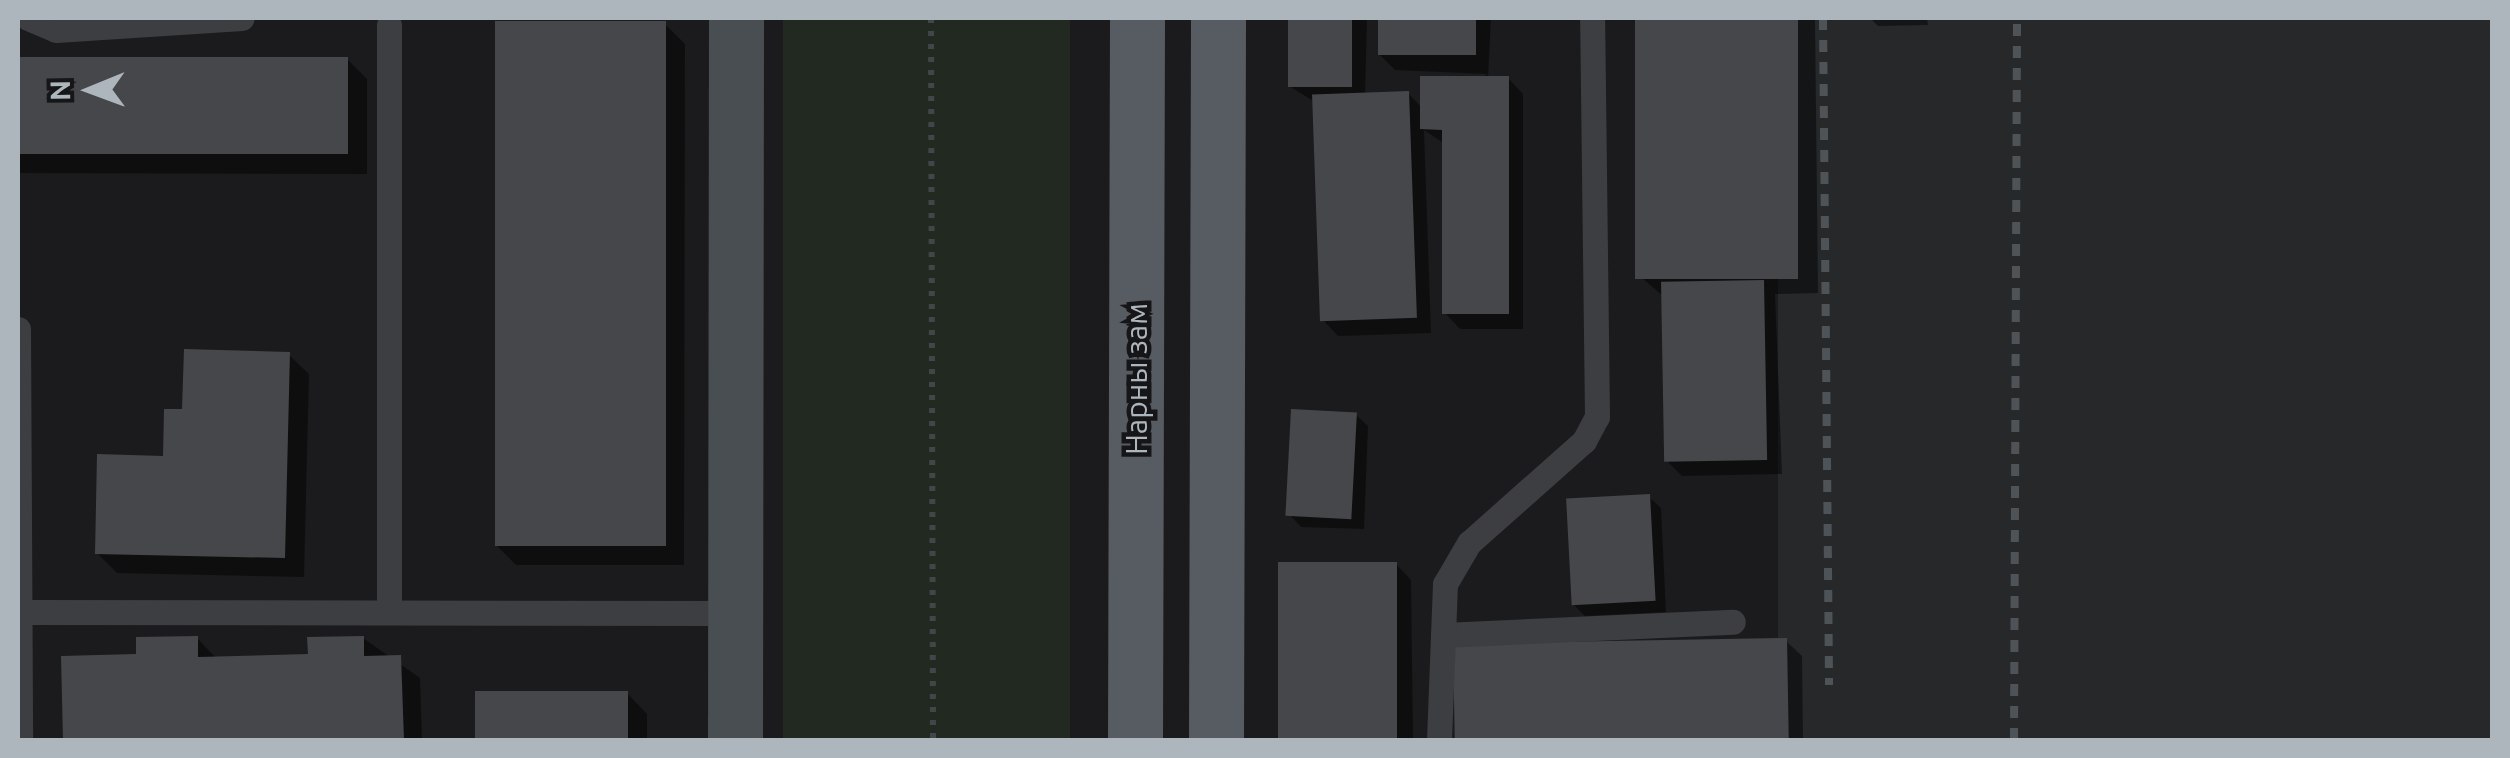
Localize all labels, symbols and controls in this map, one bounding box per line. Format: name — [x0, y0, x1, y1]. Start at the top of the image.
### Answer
north arrow — [40, 40, 140, 140]
text: N — [44, 80, 75, 101]
street label: Нарны зам — [1118, 303, 1154, 455]

